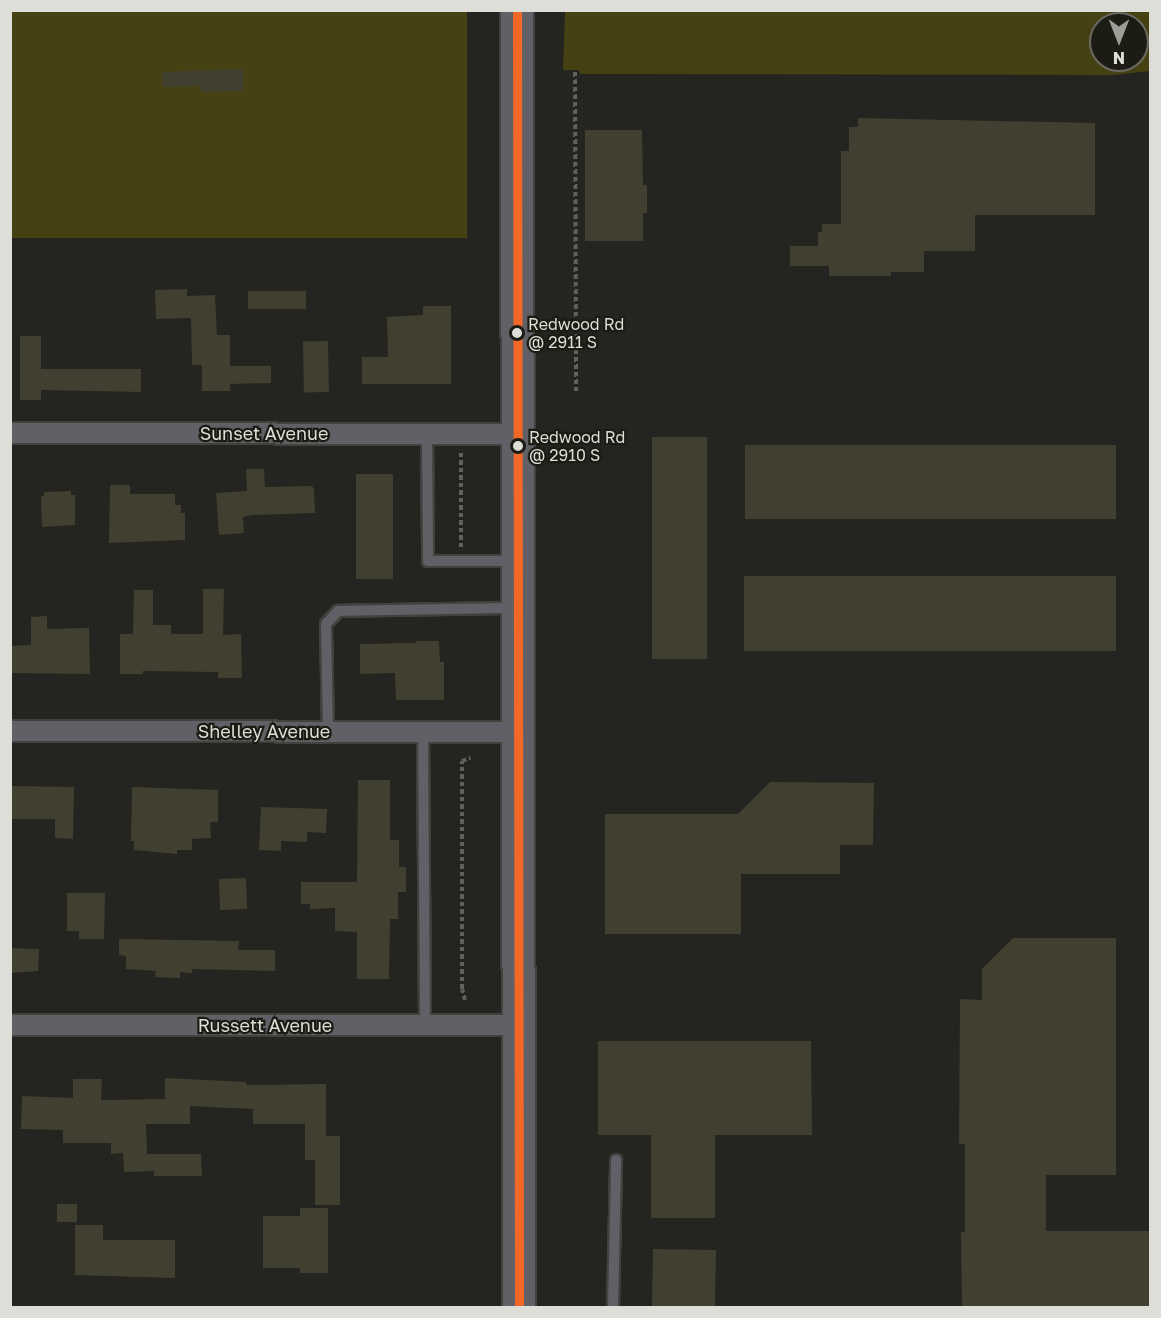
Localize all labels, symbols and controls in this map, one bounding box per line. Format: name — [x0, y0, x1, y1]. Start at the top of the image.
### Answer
north arrow — [1089, 12, 1149, 72]
text: N — [1113, 48, 1125, 68]
place label: Redwood Rd @ 2911 S — [528, 314, 624, 352]
marker: Redwood Rd @ 2911 S — [511, 327, 523, 339]
street label: Sunset Avenue — [200, 422, 328, 444]
place label: Redwood Rd @ 2910 S — [529, 427, 625, 465]
marker: Redwood Rd @ 2910 S — [512, 440, 524, 452]
street label: Shelley Avenue — [198, 720, 330, 742]
street label: Russett Avenue — [198, 1014, 332, 1036]

